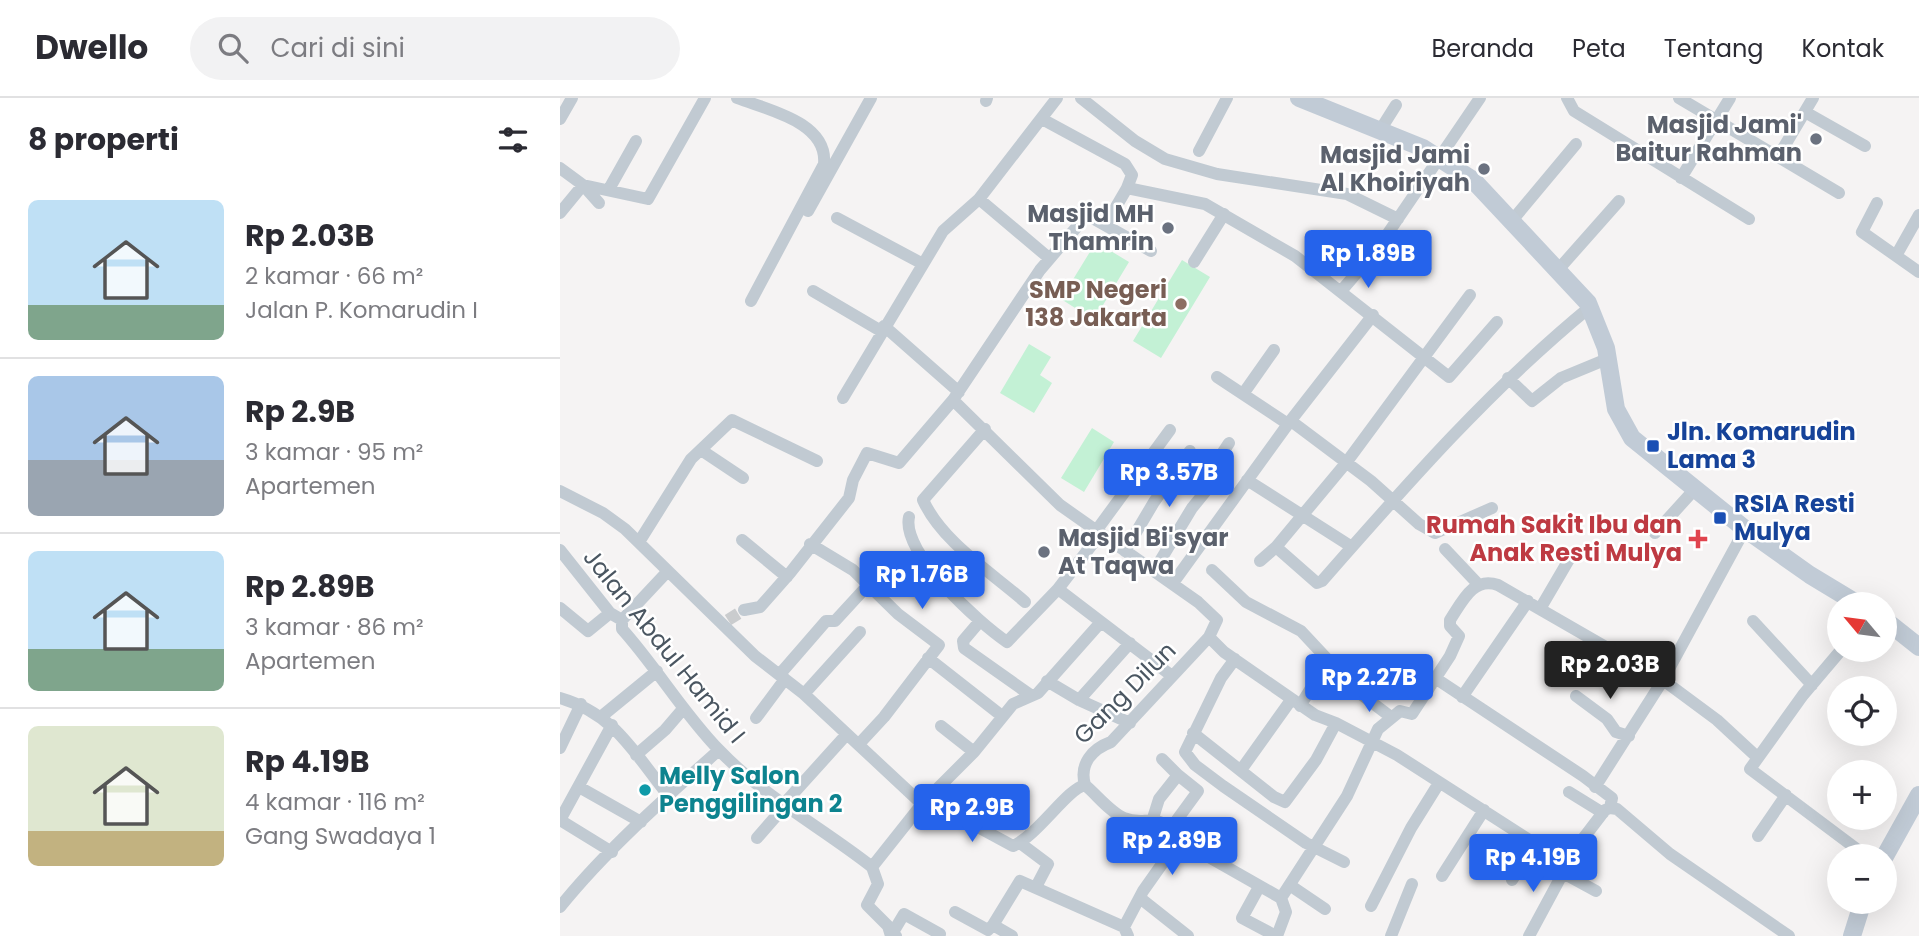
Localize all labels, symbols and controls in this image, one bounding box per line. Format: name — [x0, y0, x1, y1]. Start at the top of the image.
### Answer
search box — [190, 17, 680, 80]
text: Dwello — [35, 24, 148, 71]
icon: search — [214, 29, 252, 67]
text: Cari di sini — [270, 30, 405, 66]
text: Beranda — [1431, 32, 1534, 65]
text: Peta — [1572, 32, 1626, 65]
text: Tentang — [1664, 32, 1764, 65]
text: Kontak — [1802, 32, 1884, 65]
place label: Masjid Jami' Baitur Rahman — [1616, 108, 1802, 169]
text: 8 properti — [28, 118, 179, 161]
icon: filters — [494, 121, 532, 159]
marker: Masjid Jami' Baitur Rahman — [1808, 131, 1824, 147]
place label: Masjid Jami Al Khoiriyah — [1320, 138, 1470, 199]
marker: Masjid Jami Al Khoiriyah — [1476, 161, 1492, 177]
place label: Masjid MH Thamrin — [1027, 197, 1154, 258]
text: Rp 2.03B — [245, 214, 374, 257]
marker: Masjid MH Thamrin — [1160, 220, 1176, 236]
icon: home — [84, 228, 168, 312]
pin: Rp 1.89B — [1296, 230, 1440, 290]
text: Rp 1.89B — [1321, 237, 1415, 269]
text: 2 kamar · 66 m² — [245, 260, 423, 292]
place label: SMP Negeri 138 Jakarta — [1025, 273, 1167, 334]
text: Jalan P. Komarudin I — [245, 294, 478, 326]
marker: SMP Negeri 138 Jakarta — [1173, 296, 1189, 312]
text: Rp 2.9B — [245, 390, 355, 433]
icon: home — [84, 404, 168, 488]
place label: Jln. Komarudin Lama 3 — [1667, 415, 1856, 476]
text: 3 kamar · 95 m² — [245, 436, 423, 468]
marker: Jln. Komarudin Lama 3 — [1645, 438, 1661, 454]
pin: Rp 3.57B — [1097, 450, 1241, 509]
text: Rp 3.57B — [1120, 456, 1218, 488]
text: Apartemen — [245, 470, 375, 502]
place label: RSIA Resti Mulya — [1734, 487, 1855, 548]
place label: Rumah Sakit Ibu dan Anak Resti Mulya — [1426, 508, 1682, 569]
marker: RSIA Resti Mulya — [1712, 510, 1728, 526]
place label: Masjid Bi'syar At Taqwa — [1058, 521, 1229, 582]
marker: Rumah Sakit Ibu dan Anak Resti Mulya — [1688, 529, 1708, 549]
street label: Jalan Abdul Hamid I — [576, 542, 753, 750]
marker: Masjid Bi'syar At Taqwa — [1036, 544, 1052, 560]
pin: Rp 1.76B — [850, 552, 994, 611]
text: Rp 1.76B — [876, 558, 968, 590]
text: Rp 2.89B — [245, 565, 375, 608]
icon: home — [84, 579, 168, 663]
north arrow — [1827, 592, 1897, 662]
map controls — [1827, 592, 1897, 914]
text: 3 kamar · 86 m² — [245, 611, 424, 643]
street label: Gang Dilun — [1066, 634, 1183, 751]
pin: Rp 2.03B — [1538, 642, 1682, 701]
text: Apartemen — [245, 645, 375, 677]
text: Rp 2.03B — [1560, 648, 1660, 680]
pin: Rp 2.27B — [1297, 654, 1441, 714]
text: Rp 2.27B — [1321, 661, 1417, 693]
button: locate — [1827, 676, 1897, 746]
text: Rp 4.19B — [245, 740, 370, 783]
icon: home — [84, 754, 168, 838]
place label: Melly Salon Penggilingan 2 — [659, 759, 843, 820]
button: + — [1827, 760, 1897, 830]
marker: Melly Salon Penggilingan 2 — [637, 782, 653, 798]
pin: Rp 2.9B — [907, 784, 1037, 844]
text: 4 kamar · 116 m² — [245, 786, 425, 818]
text: Rp 2.9B — [930, 791, 1014, 823]
pin: Rp 2.89B — [1100, 818, 1244, 877]
text: Gang Swadaya 1 — [245, 820, 436, 852]
text: Rp 2.89B — [1122, 824, 1222, 856]
pin: Rp 4.19B — [1461, 834, 1605, 894]
text: Rp 4.19B — [1485, 841, 1581, 873]
button: − — [1827, 844, 1897, 914]

